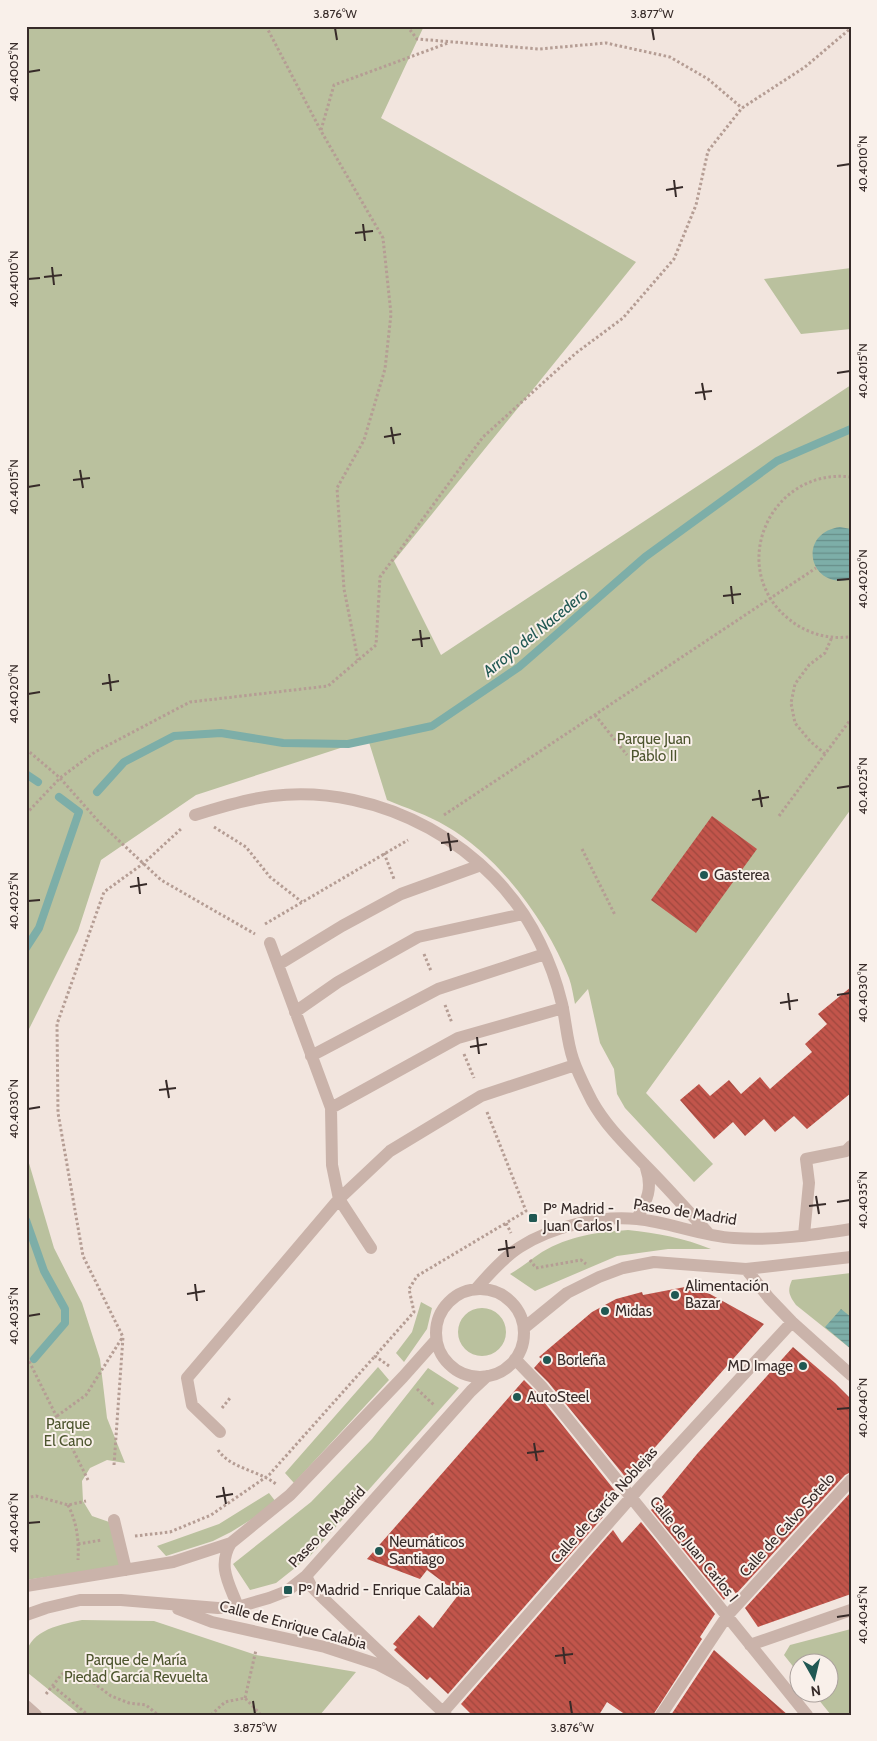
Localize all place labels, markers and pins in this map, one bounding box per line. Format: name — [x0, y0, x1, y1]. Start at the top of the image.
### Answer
place label: Gasterea — [714, 866, 770, 884]
marker: Gasterea — [698, 869, 710, 881]
place label: Pº Madrid - Juan Carlos I — [542, 1200, 620, 1235]
marker: Pº Madrid - Juan Carlos I — [527, 1212, 539, 1224]
place label: Alimentación Bazar — [685, 1277, 769, 1312]
marker: Alimentación Bazar — [669, 1289, 681, 1301]
place label: Midas — [615, 1302, 652, 1320]
marker: Midas — [599, 1305, 611, 1317]
place label: Borleña — [557, 1351, 606, 1369]
marker: Borleña — [541, 1354, 553, 1366]
place label: MD Image — [727, 1357, 793, 1375]
marker: MD Image — [797, 1360, 809, 1372]
place label: AutoSteel — [527, 1388, 590, 1406]
marker: AutoSteel — [511, 1391, 523, 1403]
place label: Neumáticos Santiago — [389, 1533, 465, 1568]
marker: Neumáticos Santiago — [373, 1545, 385, 1557]
place label: Pº Madrid - Enrique Calabia — [298, 1581, 471, 1599]
marker: Pº Madrid - Enrique Calabia — [282, 1584, 294, 1596]

